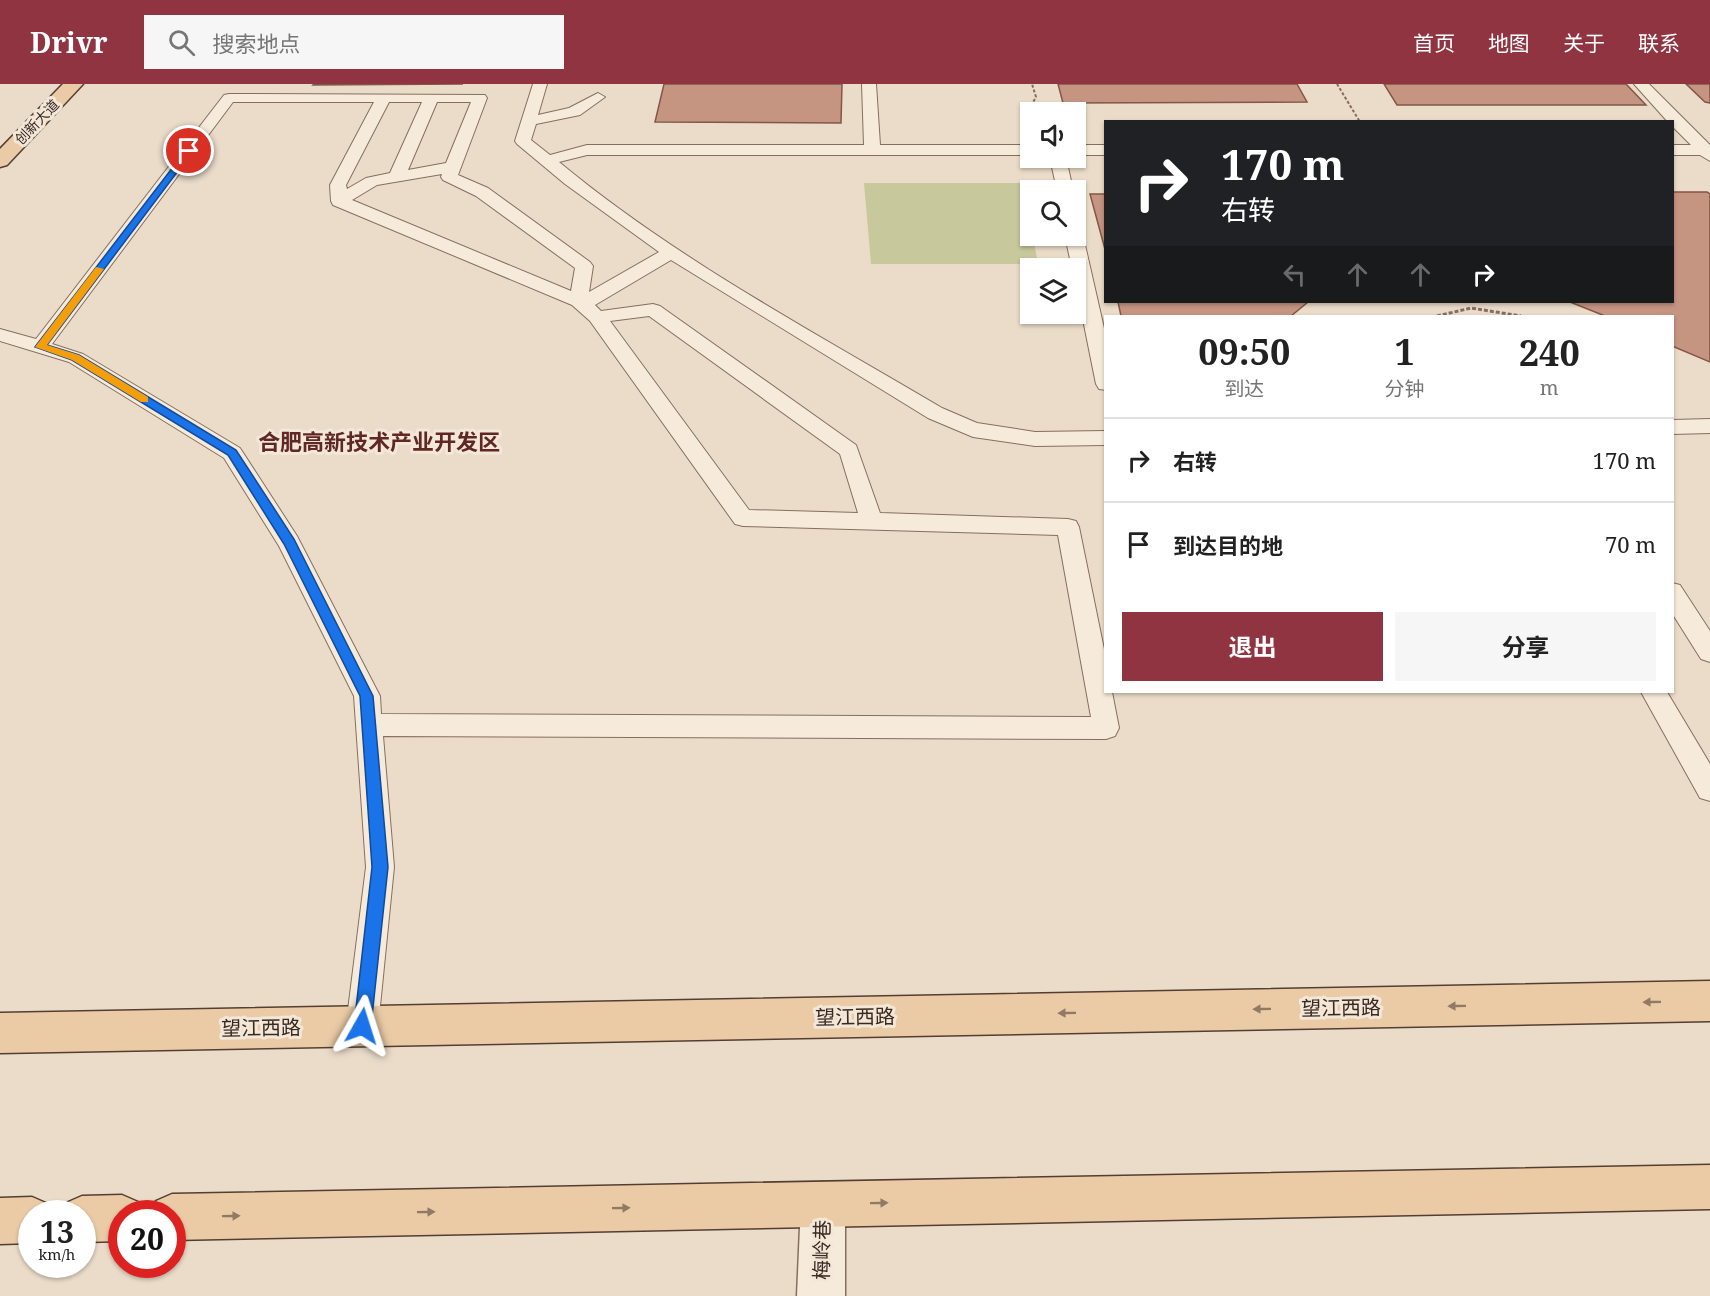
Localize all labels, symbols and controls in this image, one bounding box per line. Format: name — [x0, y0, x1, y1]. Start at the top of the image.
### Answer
search box — [144, 15, 564, 69]
text: Drivr — [30, 23, 108, 61]
icon: search — [165, 26, 198, 59]
text: 搜索地点 — [213, 28, 301, 58]
text: 首页 — [1413, 29, 1455, 57]
text: 地图 — [1488, 29, 1530, 57]
text: 关于 — [1563, 29, 1605, 57]
text: 联系 — [1638, 29, 1680, 57]
street label: 创新大道 — [10, 95, 63, 148]
map controls — [1020, 102, 1086, 324]
button: sound — [1020, 102, 1086, 168]
pin — [163, 125, 214, 176]
icon: arrive — [172, 134, 205, 167]
text: 170 m — [1221, 135, 1345, 192]
icon: right — [1122, 144, 1200, 222]
button: search — [1020, 180, 1086, 246]
text: 右转 — [1221, 191, 1275, 228]
button: layers — [1020, 258, 1086, 324]
icon: left — [1278, 258, 1311, 291]
icon: ahead — [1341, 258, 1374, 291]
icon: ahead — [1404, 258, 1437, 291]
icon: right — [1467, 258, 1500, 291]
text: 09:50 — [1198, 327, 1290, 376]
text: 1 — [1394, 327, 1415, 376]
text: 240 — [1519, 328, 1580, 377]
text: m — [1540, 374, 1559, 401]
text: 到达 — [1224, 375, 1264, 402]
text: 分钟 — [1385, 375, 1425, 402]
district label: 合肥高新技术产业开发区 — [258, 426, 500, 456]
icon: right — [1122, 444, 1155, 477]
text: 170 m — [1593, 445, 1656, 475]
text: 右转 — [1173, 446, 1217, 476]
icon: arrive — [1122, 528, 1155, 561]
text: 70 m — [1605, 529, 1656, 559]
text: 到达目的地 — [1173, 530, 1283, 560]
button: 退出 — [1122, 612, 1383, 681]
button: 分享 — [1395, 612, 1656, 681]
street label: 望江西路 — [1301, 993, 1381, 1022]
position arrow — [330, 994, 394, 1058]
one-way arrow — [1642, 998, 1661, 1007]
one-way arrow — [1447, 1001, 1466, 1011]
street label: 望江西路 — [815, 1002, 895, 1031]
one-way arrow — [1252, 1004, 1271, 1014]
one-way arrow — [1057, 1008, 1076, 1018]
street label: 望江西路 — [221, 1013, 301, 1042]
one-way arrow — [869, 1199, 888, 1208]
speed limit sign: 20 — [108, 1200, 186, 1278]
one-way arrow — [611, 1204, 630, 1213]
one-way arrow — [416, 1208, 435, 1217]
text: 13 — [40, 1211, 74, 1252]
one-way arrow — [221, 1211, 240, 1221]
street label: 梅岭巷 — [807, 1220, 836, 1280]
text: km/h — [39, 1244, 75, 1264]

